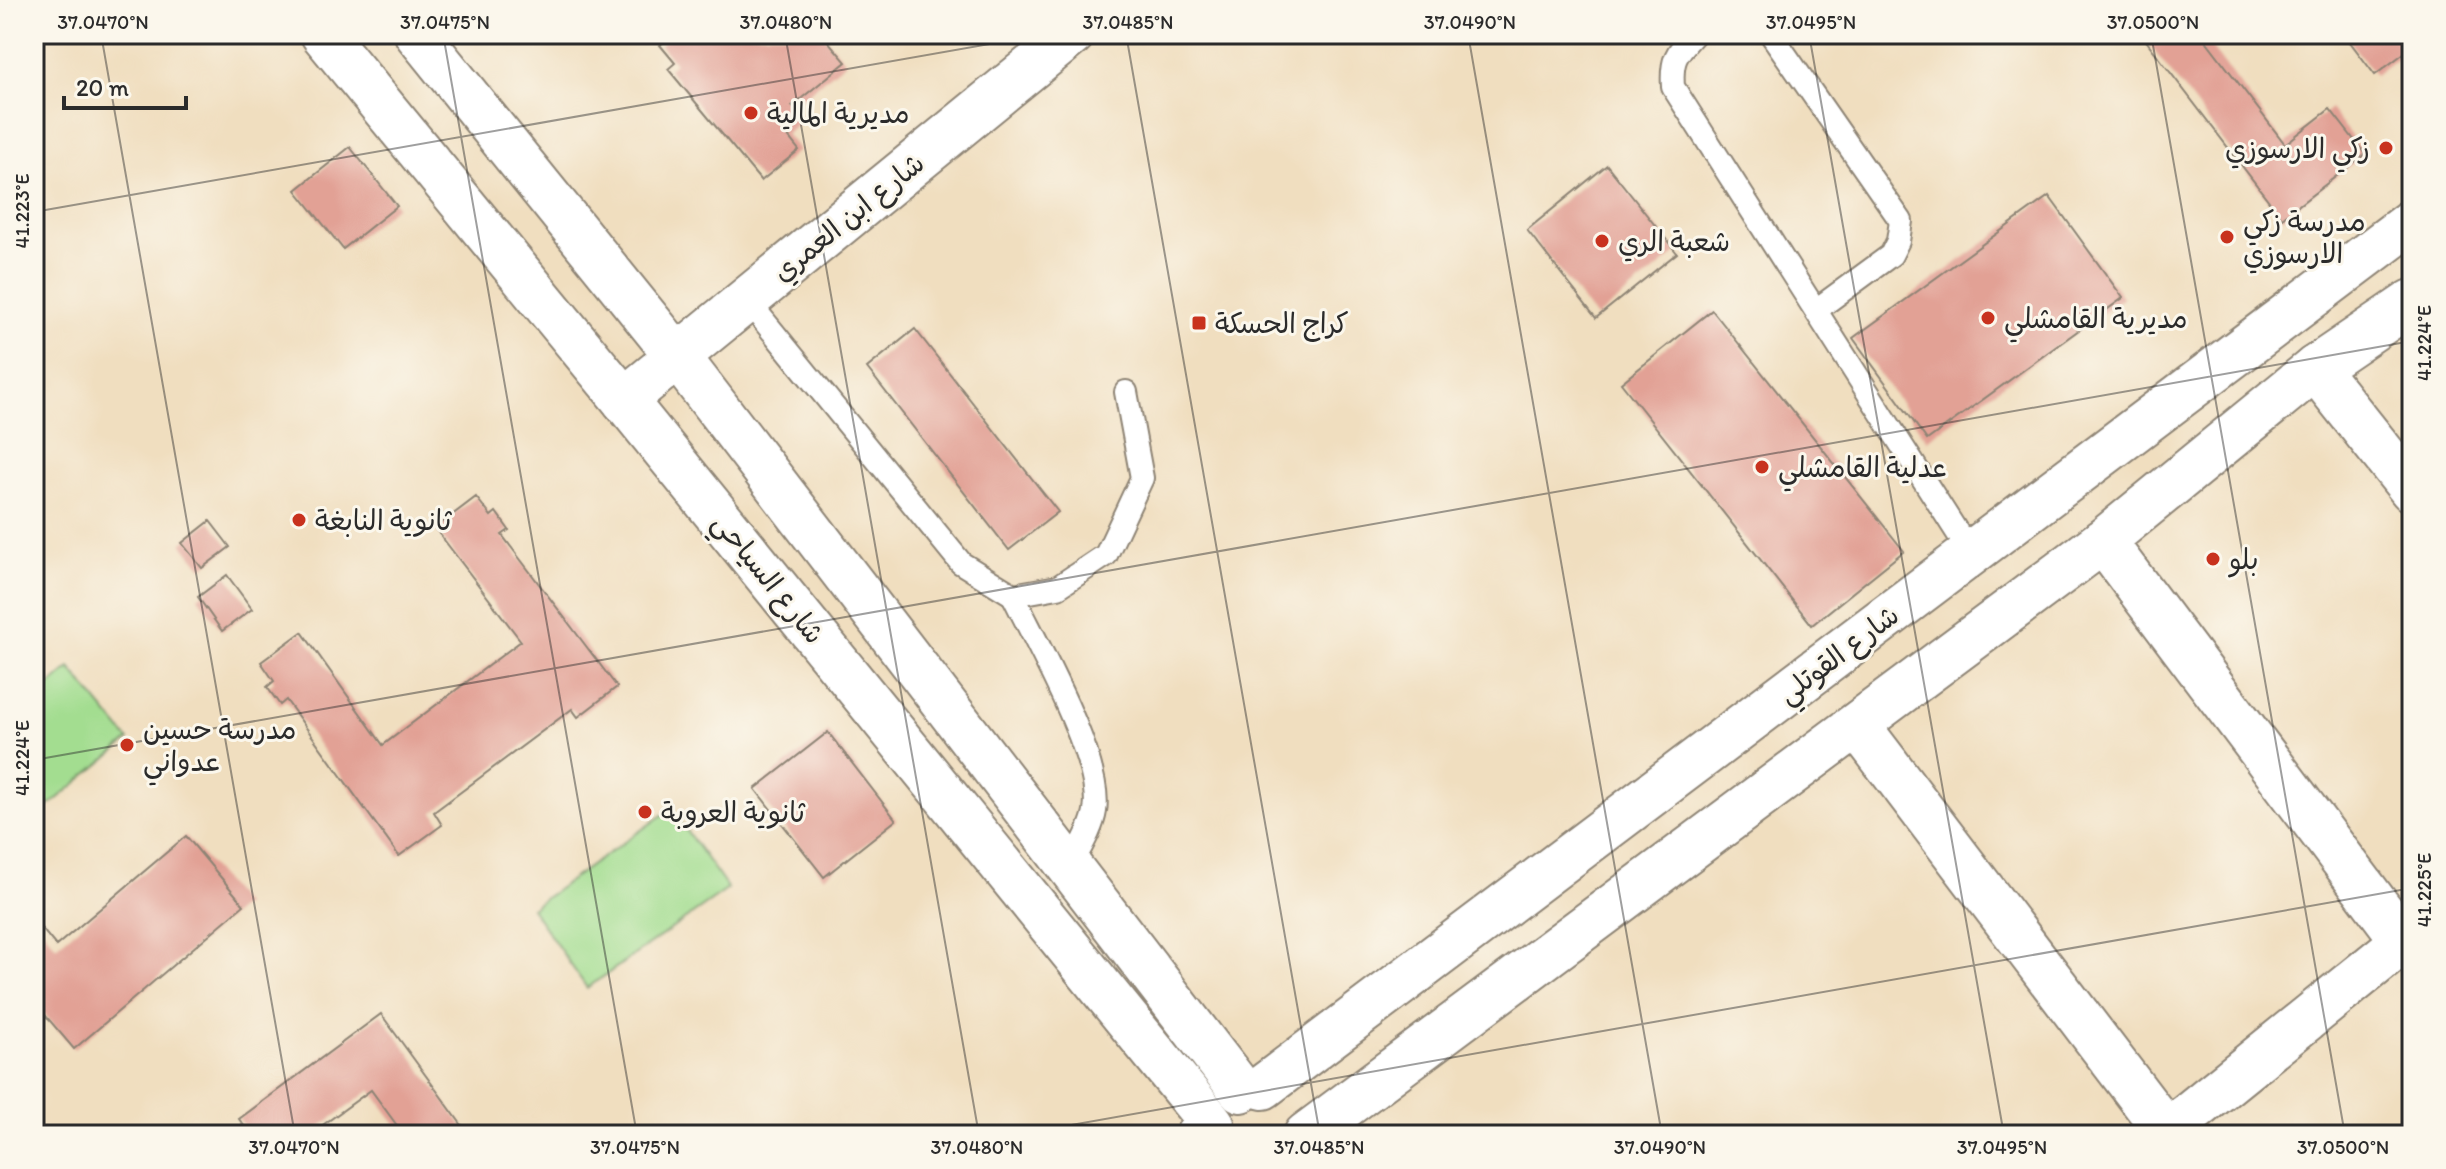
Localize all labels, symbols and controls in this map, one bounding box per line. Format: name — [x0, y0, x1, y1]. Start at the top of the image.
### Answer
text: 37.0470°N — [57, 10, 149, 34]
text: 37.0475°N — [400, 10, 490, 34]
text: 37.0480°N — [740, 10, 832, 34]
text: 37.0485°N — [1083, 10, 1173, 34]
text: 37.0490°N — [1424, 10, 1516, 34]
text: 37.0495°N — [1766, 10, 1856, 34]
text: 37.0500°N — [2107, 10, 2199, 34]
scale bar — [64, 60, 186, 110]
text: 20 m — [76, 73, 129, 102]
place label: مديرية المالية — [767, 96, 909, 130]
marker: مديرية المالية — [742, 104, 760, 122]
place label: زكي الارسوزي — [2225, 131, 2370, 173]
marker: زكي الارسوزي — [2377, 139, 2395, 157]
street label: شارع ابن العمري — [765, 145, 933, 292]
text: 41.223°E — [10, 173, 34, 249]
place label: مدرسة زكي الارسوزي — [2243, 204, 2366, 274]
place label: شعبة الري — [1618, 224, 1730, 262]
marker: مدرسة زكي الارسوزي — [2218, 228, 2236, 246]
marker: شعبة الري — [1593, 232, 1611, 250]
place label: مديرية القامشلي — [2004, 301, 2187, 343]
text: 41.224°E — [2412, 305, 2436, 381]
place label: كراج الحسكة — [1215, 306, 1349, 342]
marker: مديرية القامشلي — [1979, 309, 1997, 327]
marker: كراج الحسكة — [1190, 314, 1208, 332]
place label: عدلية القامشلي — [1778, 450, 1947, 492]
marker: عدلية القامشلي — [1753, 458, 1771, 476]
place label: ثانوية النابغة — [315, 503, 452, 538]
street label: شارع السياحي — [700, 506, 832, 655]
marker: ثانوية النابغة — [290, 511, 308, 529]
place label: بلو — [2228, 542, 2259, 578]
marker: بلو — [2204, 550, 2222, 568]
street label: شارع القوتلي — [1771, 597, 1910, 717]
place label: مدرسة حسين عدواني — [143, 712, 297, 786]
text: 41.224°E — [10, 720, 34, 796]
marker: مدرسة حسين عدواني — [118, 736, 136, 754]
place label: ثانوية العروبة — [661, 795, 806, 830]
marker: ثانوية العروبة — [636, 803, 654, 821]
text: 41.225°E — [2412, 853, 2436, 927]
text: 37.0470°N — [248, 1135, 340, 1159]
text: 37.0475°N — [590, 1135, 680, 1159]
text: 37.0480°N — [931, 1135, 1023, 1159]
text: 37.0485°N — [1274, 1135, 1364, 1159]
text: 37.0490°N — [1614, 1135, 1706, 1159]
text: 37.0495°N — [1957, 1135, 2047, 1159]
text: 37.0500°N — [2297, 1135, 2389, 1159]

